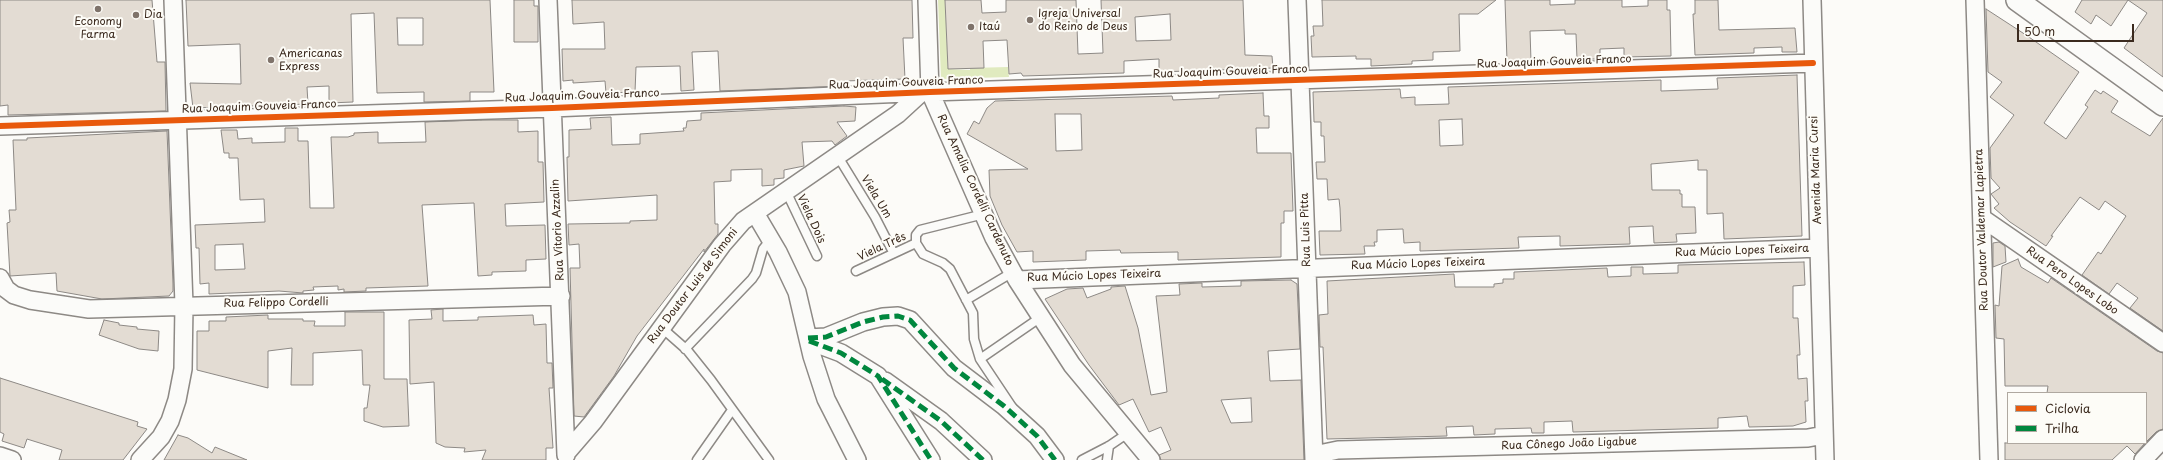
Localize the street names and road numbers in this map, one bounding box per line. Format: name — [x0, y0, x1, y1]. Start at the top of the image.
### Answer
street label: Rua Joaquim Gouveia Franco — [1476, 53, 1632, 71]
street label: Rua Joaquim Gouveia Franco — [1152, 63, 1308, 81]
street label: Rua Joaquim Gouveia Franco — [828, 74, 984, 92]
street label: Rua Joaquim Gouveia Franco — [504, 87, 660, 105]
street label: Rua Joaquim Gouveia Franco — [181, 98, 337, 116]
street label: Rua Amalia Cordelli Cardenuto — [934, 112, 1016, 268]
street label: Avenida Maria Cursi — [1808, 116, 1824, 224]
street label: Rua Doutor Valdemar Lapietra — [1973, 149, 1991, 311]
street label: Viela Um — [858, 173, 894, 221]
street label: Rua Vitorio Azzalin — [549, 179, 567, 281]
street label: Viela Dois — [794, 193, 828, 245]
street label: Rua Luis Pitta — [1298, 193, 1314, 267]
street label: Rua Doutor Luis de Simoni — [645, 226, 741, 346]
street label: Viela Três — [856, 230, 908, 264]
street label: Rua Múcio Lopes Teixeira — [1675, 242, 1809, 260]
street label: Rua Pero Lopes Lobo — [2023, 244, 2121, 318]
street label: Rua Múcio Lopes Teixeira — [1351, 255, 1485, 273]
street label: Rua Múcio Lopes Teixeira — [1027, 267, 1161, 285]
street label: Rua Felippo Cordelli — [223, 295, 329, 311]
street label: Rua Cônego João Ligabue — [1501, 435, 1637, 453]

